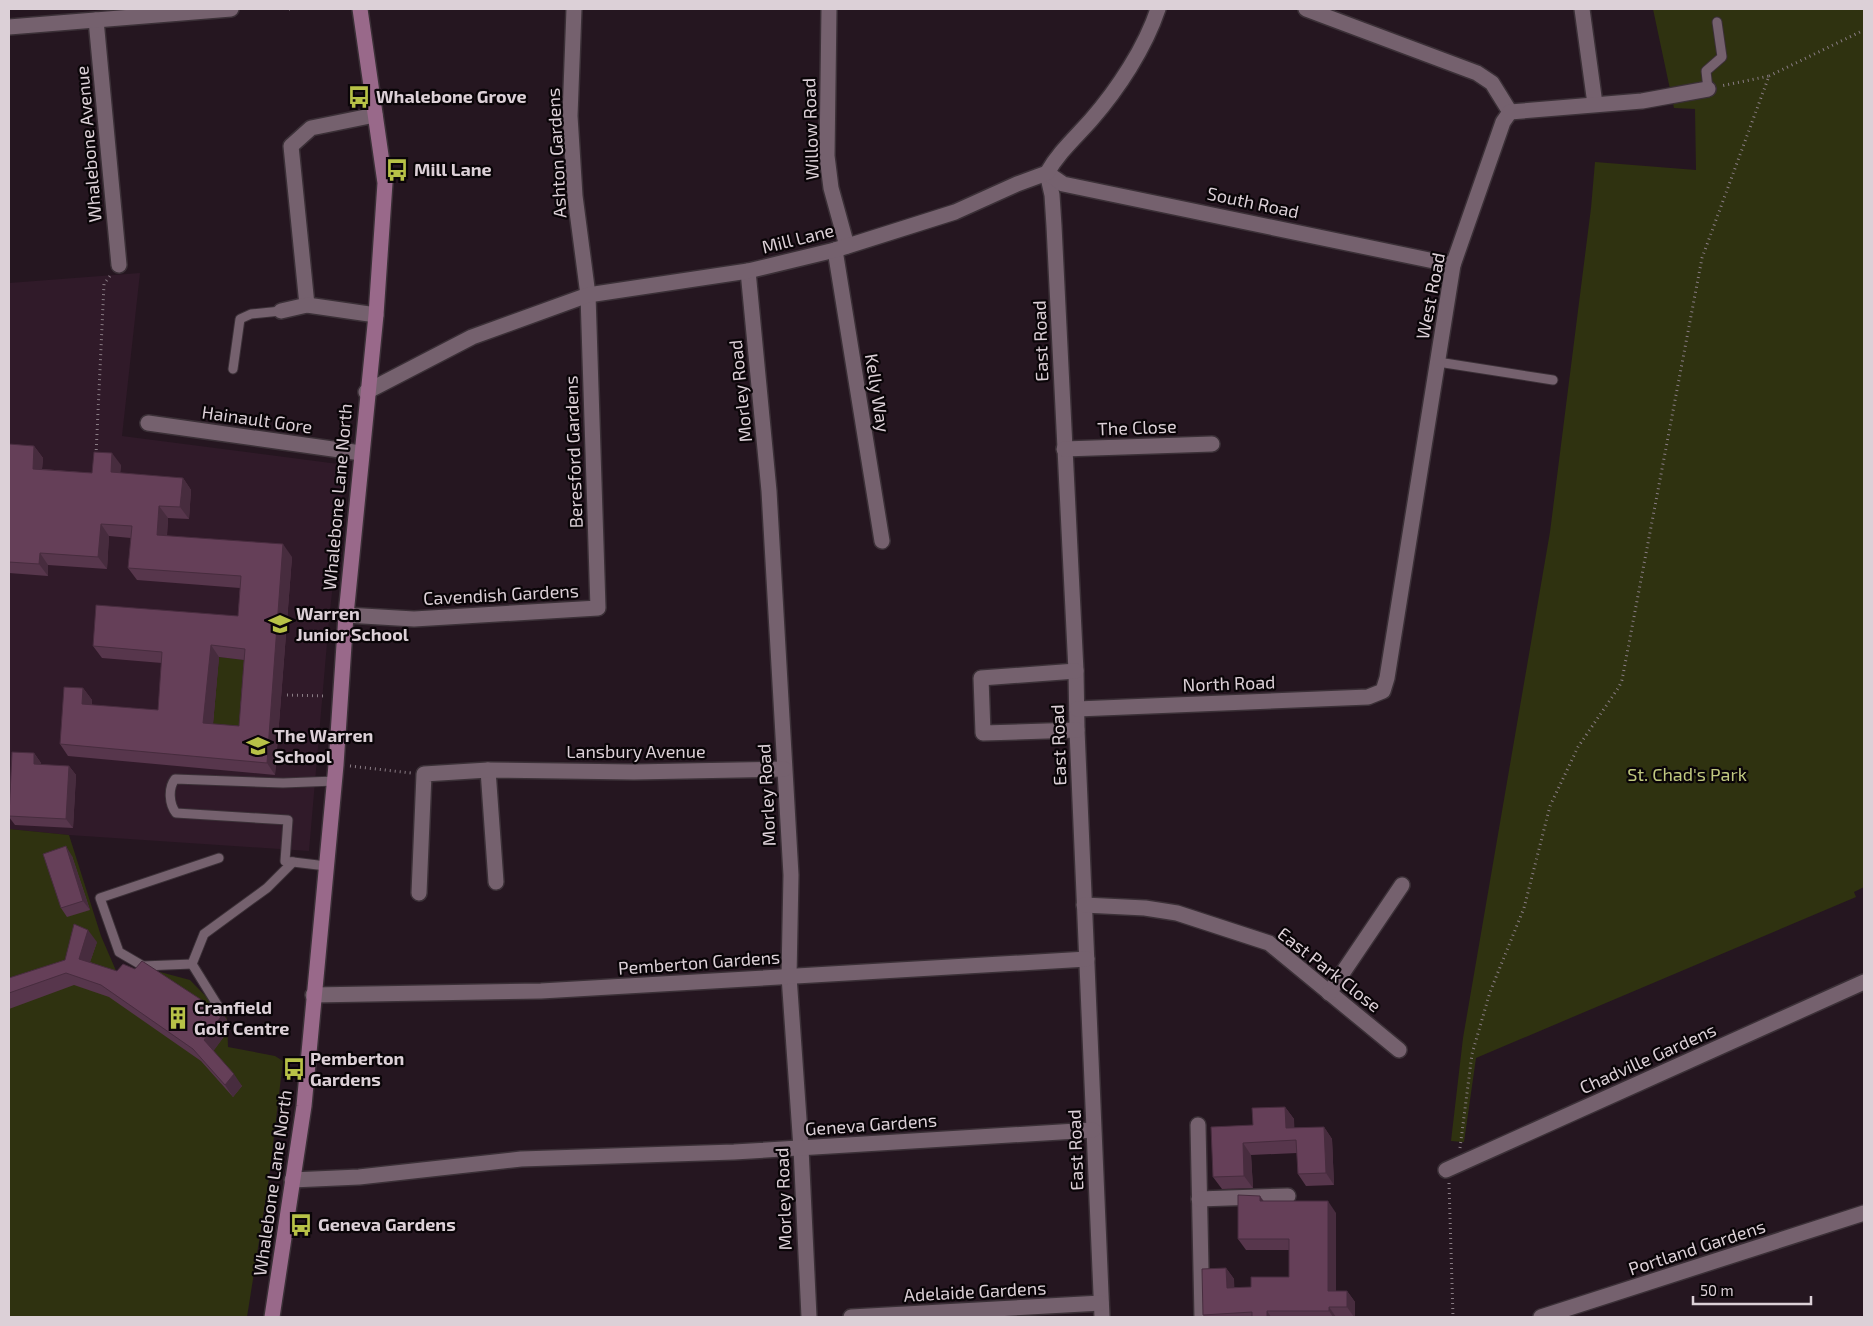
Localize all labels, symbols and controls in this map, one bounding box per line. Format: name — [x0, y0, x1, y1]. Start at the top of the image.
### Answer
street label: Whalebone Avenue — [70, 65, 106, 223]
street label: Willow Road — [797, 78, 823, 181]
bus stop icon: Whalebone Grove — [346, 84, 372, 110]
place label: Whalebone Grove — [376, 85, 527, 107]
street label: Ashton Gardens — [542, 87, 570, 219]
bus stop icon: Mill Lane — [384, 157, 410, 183]
place label: Mill Lane — [414, 158, 492, 180]
street label: South Road — [1205, 182, 1301, 222]
street label: Mill Lane — [759, 218, 836, 258]
street label: West Road — [1411, 251, 1449, 341]
street label: East Road — [1028, 300, 1052, 382]
street label: Morley Road — [724, 339, 756, 443]
street label: Kelly Way — [861, 352, 895, 434]
street label: Beresford Gardens — [559, 375, 587, 529]
street label: Hainault Gore — [201, 400, 314, 438]
street label: Whalebone Lane North — [318, 402, 356, 591]
street label: The Close — [1097, 415, 1177, 439]
street label: Cavendish Gardens — [423, 579, 579, 609]
place label: Warren Junior School — [296, 602, 409, 645]
school or university icon: Warren Junior School — [267, 611, 293, 637]
street label: North Road — [1182, 670, 1276, 696]
street label: East Road — [1046, 704, 1070, 786]
place label: The Warren School — [274, 724, 373, 767]
school or university icon: The Warren School — [245, 733, 271, 759]
street label: Lansbury Avenue — [566, 740, 706, 762]
street label: Morley Road — [752, 743, 780, 847]
park label: St. Chad's Park — [1627, 763, 1747, 785]
street label: East Park Close — [1273, 922, 1386, 1016]
street label: Pemberton Gardens — [617, 945, 781, 979]
place label: Cranfield Golf Centre — [194, 996, 289, 1039]
building icon: Cranfield Golf Centre — [165, 1005, 191, 1031]
street label: Chadville Gardens — [1576, 1018, 1719, 1098]
place label: Pemberton Gardens — [310, 1047, 404, 1090]
bus stop icon: Pemberton Gardens — [281, 1056, 307, 1082]
street label: Whalebone Lane North — [248, 1088, 296, 1277]
street label: Geneva Gardens — [804, 1108, 938, 1140]
street label: East Road — [1063, 1109, 1087, 1191]
street label: Morley Road — [770, 1147, 796, 1251]
bus stop icon: Geneva Gardens — [288, 1212, 314, 1238]
place label: Geneva Gardens — [318, 1213, 456, 1235]
street label: Portland Gardens — [1625, 1215, 1768, 1280]
scale bar — [1693, 1274, 1810, 1306]
street label: Adelaide Gardens — [903, 1276, 1047, 1306]
text: 50 m — [1700, 1281, 1734, 1299]

